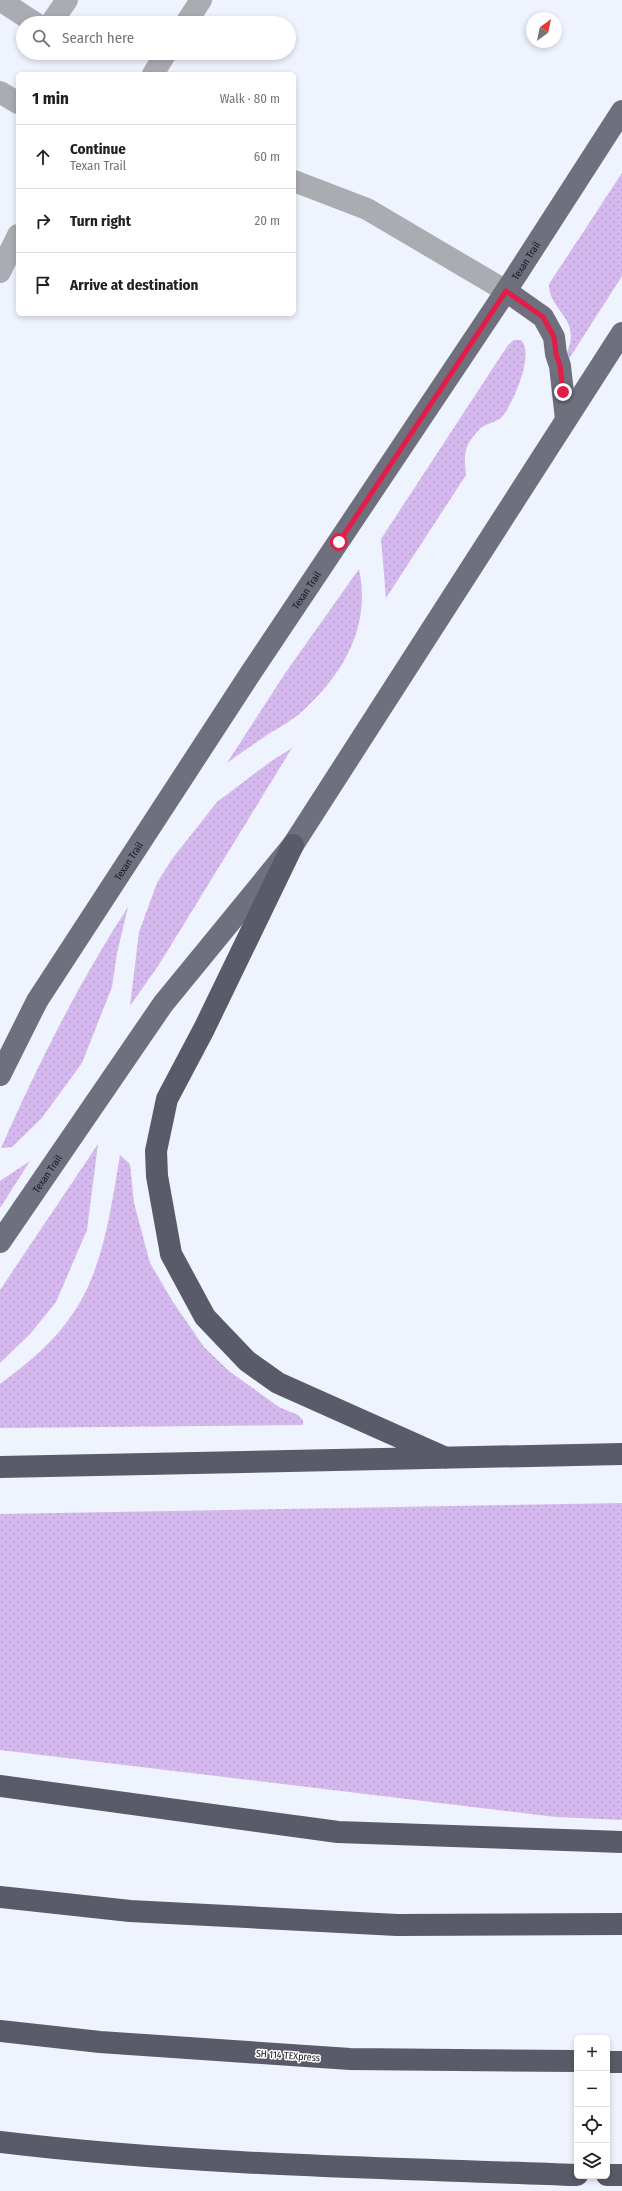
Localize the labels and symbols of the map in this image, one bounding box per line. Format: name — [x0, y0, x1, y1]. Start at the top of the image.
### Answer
north arrow — [526, 12, 562, 48]
street label: Texan Trail — [510, 239, 543, 282]
route end — [554, 383, 572, 401]
route start — [330, 533, 348, 551]
street label: Texan Trail — [290, 569, 324, 612]
street label: Texan Trail — [112, 840, 146, 883]
street label: Texan Trail — [31, 1153, 65, 1195]
street label: SH 114 TEXpress — [255, 2048, 320, 2064]

